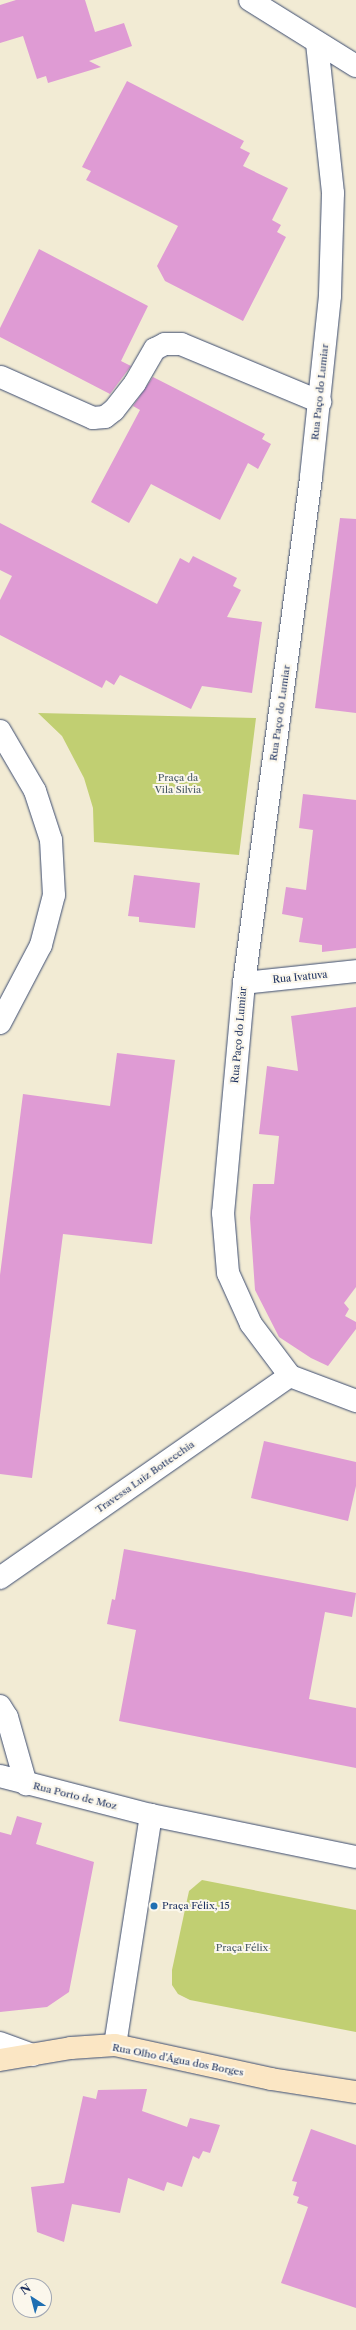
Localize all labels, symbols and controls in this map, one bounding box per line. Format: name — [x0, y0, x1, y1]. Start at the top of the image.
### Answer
street label: Rua Paço do Lumiar — [309, 343, 331, 441]
street label: Rua Paço do Lumiar — [267, 664, 293, 762]
park label: Praça da Vila Silvia — [155, 771, 201, 794]
street label: Rua Ivatuva — [272, 968, 328, 986]
street label: Rua Paço do Lumiar — [229, 986, 249, 1084]
street label: Travessa Luiz Bottecchia — [93, 1438, 197, 1516]
street label: Rua Porto de Moz — [32, 1780, 118, 1812]
place label: Praça Félix, 15 — [162, 1900, 230, 1912]
marker: Praça Félix, 15 — [149, 1901, 159, 1911]
park label: Praça Félix — [216, 1942, 268, 1954]
street label: Rua Olho d'Água dos Borges — [111, 2041, 245, 2079]
north arrow — [12, 2278, 52, 2318]
text: N — [18, 2281, 34, 2298]

